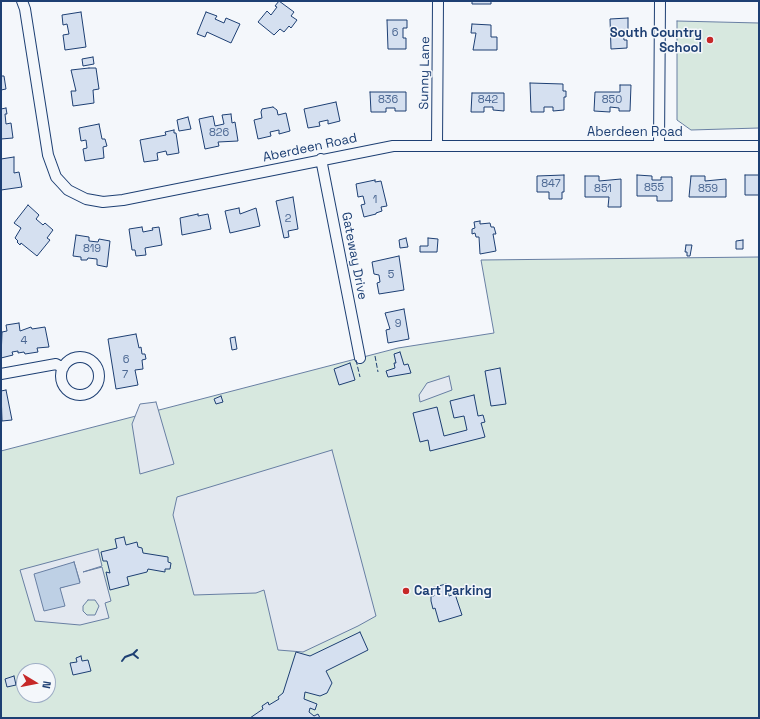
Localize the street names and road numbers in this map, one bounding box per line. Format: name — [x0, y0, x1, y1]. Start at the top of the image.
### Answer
street label: Sunny Lane — [417, 36, 433, 110]
street label: Aberdeen Road — [587, 124, 683, 140]
street label: Aberdeen Road — [261, 130, 359, 166]
street label: Gateway Drive — [338, 211, 370, 301]

